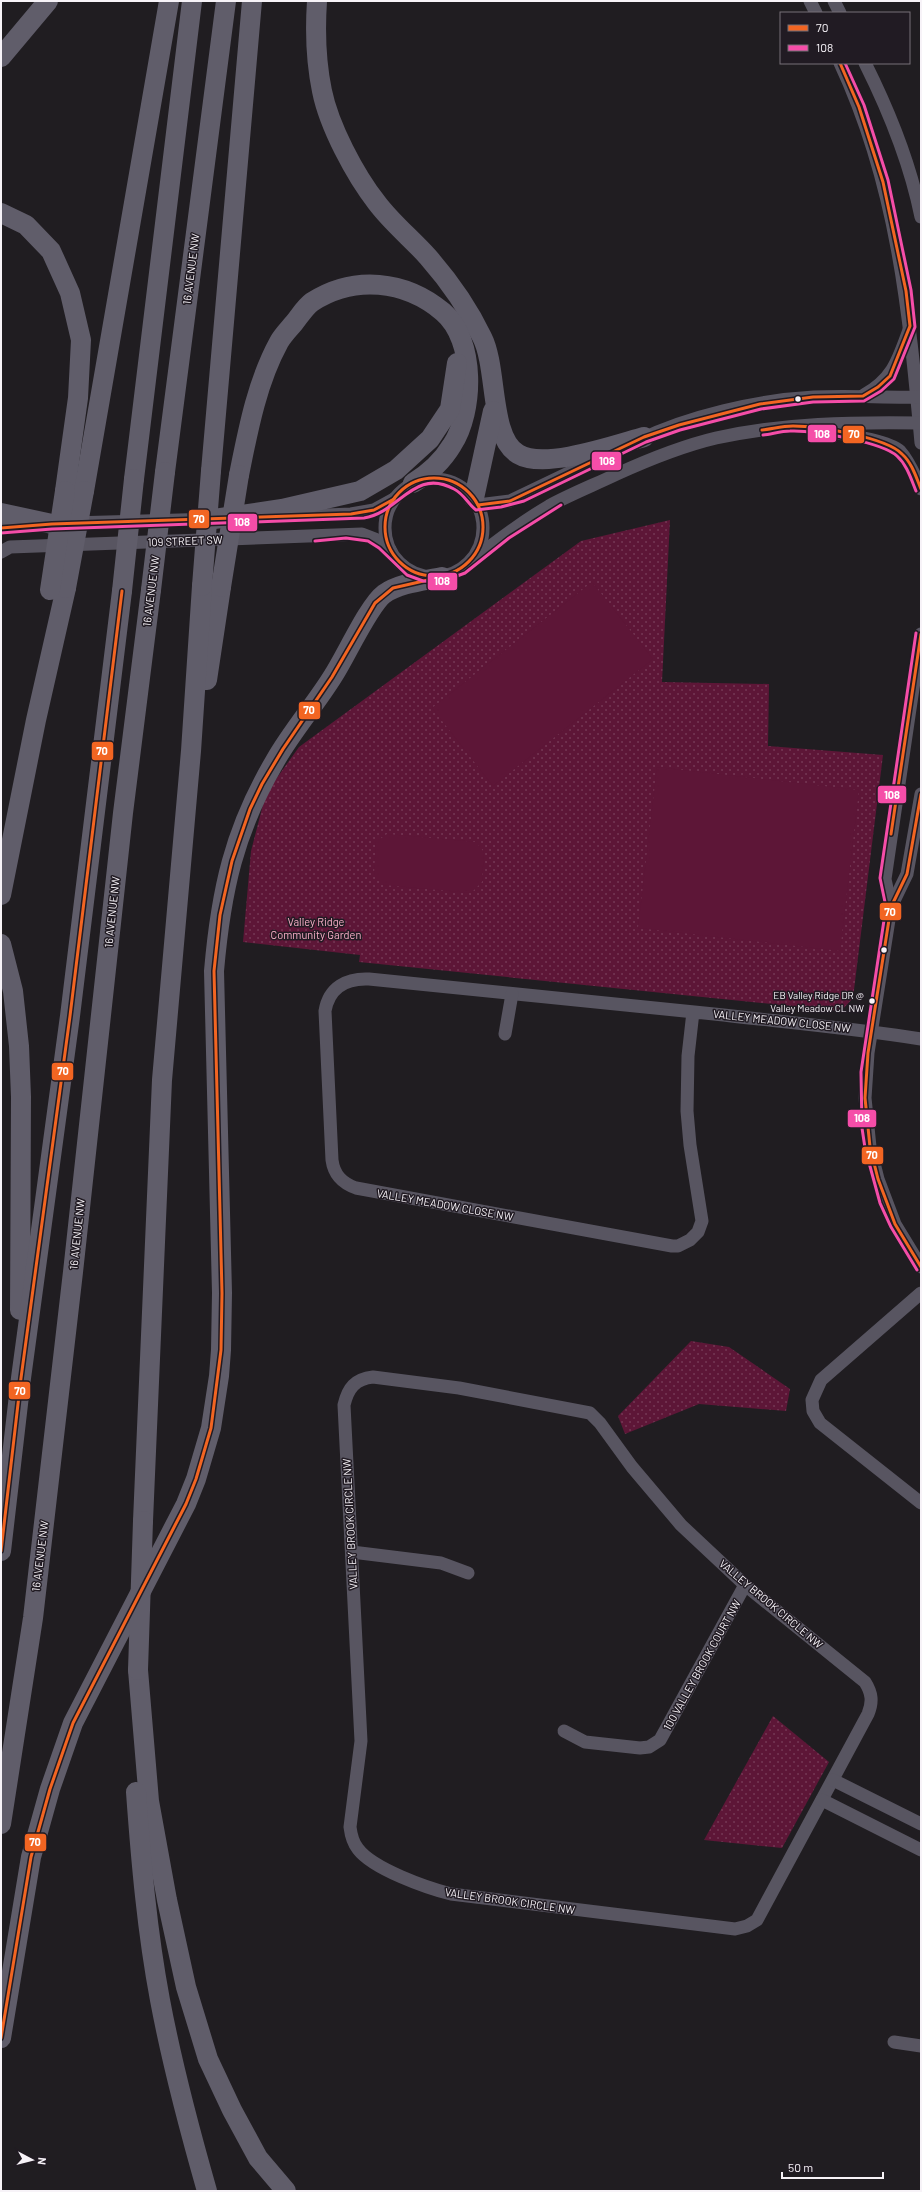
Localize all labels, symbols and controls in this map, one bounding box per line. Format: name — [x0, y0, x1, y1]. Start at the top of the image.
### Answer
legend — [780, 12, 910, 64]
text: 70 — [816, 20, 828, 34]
text: 108 — [816, 40, 833, 54]
street label: 16 AVENUE NW — [180, 232, 201, 305]
unlabelled marker — [793, 394, 803, 404]
line badge: 108 — [807, 424, 837, 443]
line badge: 70 — [842, 425, 865, 444]
text: 108 — [814, 427, 830, 440]
text: 70 — [848, 427, 860, 440]
line badge: 108 — [591, 451, 622, 471]
text: 108 — [599, 454, 615, 467]
line badge: 70 — [188, 509, 210, 529]
text: 70 — [193, 512, 205, 525]
line badge: 108 — [227, 513, 258, 532]
text: 108 — [234, 515, 250, 528]
street label: 109 STREET SW — [147, 533, 223, 548]
street label: 16 AVENUE NW — [140, 554, 161, 627]
line badge: 108 — [427, 572, 458, 591]
text: 108 — [434, 574, 450, 587]
line badge: 70 — [298, 701, 321, 720]
text: 70 — [303, 703, 315, 716]
line badge: 70 — [91, 741, 114, 761]
text: 70 — [96, 744, 108, 757]
line badge: 108 — [877, 785, 907, 804]
text: 108 — [884, 788, 900, 801]
street label: 16 AVENUE NW — [101, 875, 122, 948]
line badge: 70 — [879, 902, 902, 921]
text: 70 — [884, 905, 896, 918]
park label: Valley Ridge Community Garden — [271, 915, 361, 941]
unlabelled marker — [879, 945, 889, 955]
place label: EB Valley Ridge DR @ Valley Meadow CL NW — [770, 989, 864, 1014]
marker: EB Valley Ridge DR @ Valley Meadow CL NW — [867, 996, 877, 1006]
street label: VALLEY MEADOW CLOSE NW — [713, 1007, 852, 1034]
line badge: 70 — [51, 1062, 74, 1081]
text: 70 — [57, 1064, 69, 1077]
line badge: 108 — [847, 1109, 877, 1128]
text: 108 — [854, 1111, 870, 1124]
line badge: 70 — [861, 1146, 884, 1165]
text: 70 — [866, 1148, 878, 1161]
street label: VALLEY MEADOW CLOSE NW — [376, 1186, 515, 1223]
street label: 16 AVENUE NW — [66, 1197, 87, 1270]
line badge: 70 — [8, 1381, 31, 1400]
text: 70 — [14, 1384, 26, 1397]
street label: VALLEY BROOK CIRCLE NW — [340, 1458, 359, 1590]
street label: 16 AVENUE NW — [29, 1519, 50, 1592]
street label: VALLEY BROOK CIRCLE NW — [717, 1557, 826, 1651]
street label: 100 VALLEY BROOK COURT NW — [660, 1597, 743, 1732]
line badge: 70 — [24, 1833, 47, 1852]
text: 70 — [29, 1835, 41, 1848]
street label: VALLEY BROOK CIRCLE NW — [444, 1885, 576, 1916]
north arrow — [12, 2140, 52, 2180]
scale bar — [782, 2154, 883, 2180]
text: N — [36, 2157, 49, 2166]
text: 50 m — [788, 2160, 813, 2174]

